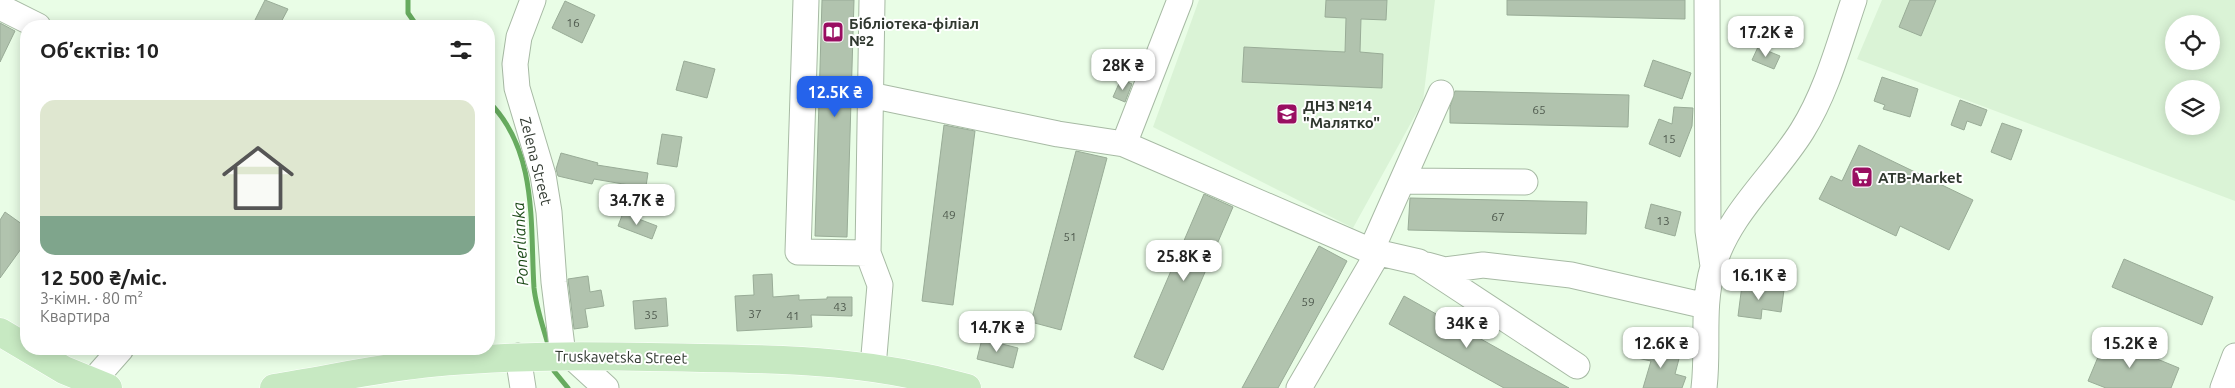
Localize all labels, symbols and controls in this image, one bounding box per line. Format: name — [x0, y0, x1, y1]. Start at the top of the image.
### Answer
place label: Бібліотека-філіал №2 — [849, 15, 979, 49]
pin: 17.2K ₴ — [1720, 15, 1812, 58]
map controls — [2165, 15, 2220, 135]
button: locate — [2165, 15, 2220, 70]
house number: 16 — [566, 16, 580, 29]
library icon: Бібліотека-філіал №2 — [821, 20, 845, 44]
text: 17.2K ₴ — [1739, 23, 1793, 41]
icon: filters — [447, 36, 475, 64]
text: Об’єктів: 10 — [40, 38, 159, 62]
pin: 28K ₴ — [1088, 48, 1158, 91]
text: 28K ₴ — [1102, 56, 1144, 74]
pin: 12.5K ₴ — [789, 76, 881, 118]
button: layers — [2165, 80, 2220, 135]
text: 12.5K ₴ — [808, 83, 862, 101]
place label: ДНЗ №14 "Малятко" — [1303, 97, 1380, 131]
school or university icon: ДНЗ №14 "Малятко" — [1275, 102, 1299, 126]
house number: 65 — [1532, 103, 1546, 116]
street label: Zelena Street — [517, 115, 555, 207]
house number: 15 — [1662, 132, 1676, 145]
icon: home — [213, 133, 303, 223]
supermarket icon: ATB-Market — [1850, 165, 1874, 189]
place label: ATB-Market — [1878, 169, 1963, 186]
pin: 34.7K ₴ — [591, 184, 683, 226]
text: 34.7K ₴ — [610, 191, 664, 209]
water label: Ponerlianka — [509, 201, 531, 286]
house number: 49 — [942, 208, 956, 221]
house number: 67 — [1491, 210, 1505, 223]
house number: 13 — [1656, 214, 1670, 227]
house number: 51 — [1063, 230, 1077, 243]
pin: 25.8K ₴ — [1138, 240, 1230, 282]
text: 25.8K ₴ — [1157, 247, 1211, 265]
pin: 16.1K ₴ — [1713, 258, 1805, 301]
text: 12 500 ₴/міс. — [40, 265, 167, 289]
text: 16.1K ₴ — [1732, 266, 1786, 284]
text: 3-кімн. · 80 m² — [40, 289, 143, 307]
house number: 59 — [1301, 295, 1315, 308]
house number: 43 — [833, 300, 847, 313]
pin: 34K ₴ — [1432, 306, 1502, 349]
text: Квартира — [40, 307, 110, 325]
house number: 37 — [748, 307, 762, 320]
house number: 35 — [644, 308, 658, 321]
house number: 41 — [786, 309, 800, 322]
pin: 14.7K ₴ — [951, 310, 1043, 353]
text: 34K ₴ — [1446, 314, 1488, 332]
text: 14.7K ₴ — [970, 318, 1024, 336]
pin: 12.6K ₴ — [1615, 326, 1707, 369]
pin: 15.2K ₴ — [2084, 326, 2176, 369]
text: 12.6K ₴ — [1634, 334, 1688, 352]
text: 15.2K ₴ — [2103, 334, 2157, 352]
street label: Truskavetska Street — [555, 347, 687, 367]

